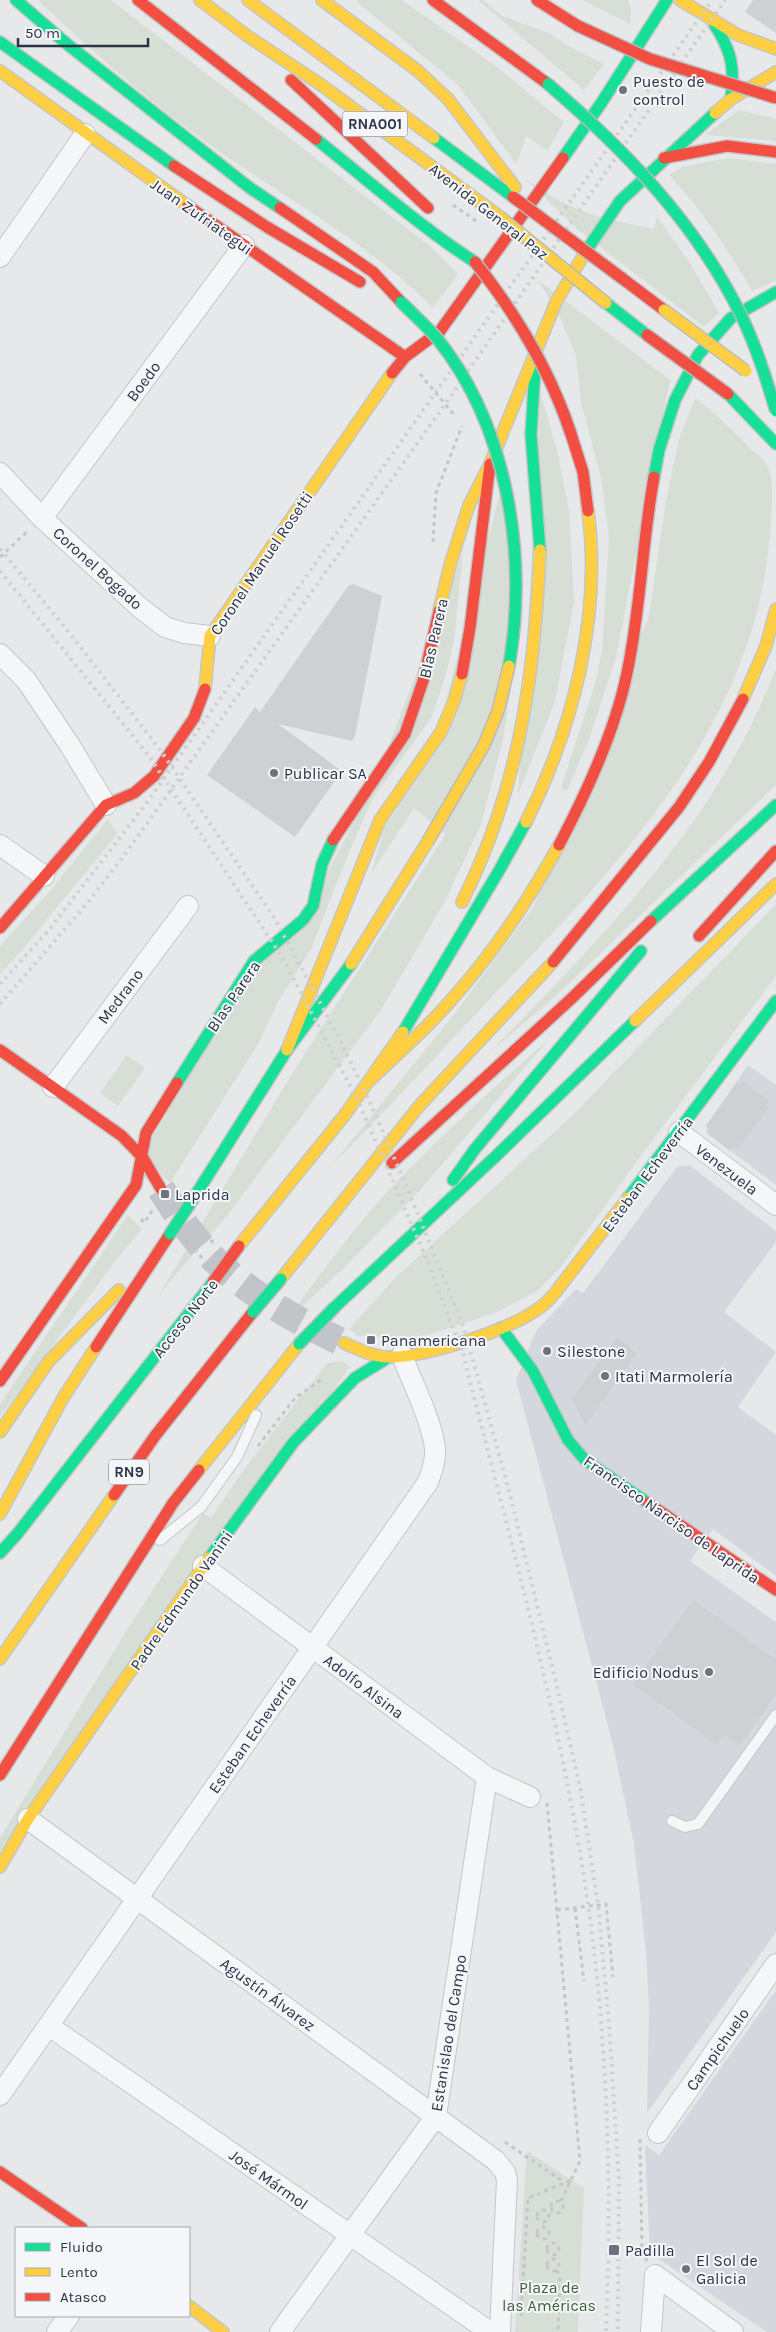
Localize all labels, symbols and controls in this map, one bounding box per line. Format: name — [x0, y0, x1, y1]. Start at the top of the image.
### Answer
scale bar — [18, 15, 148, 47]
text: 50 m — [25, 24, 60, 42]
place label: Puesto de control — [633, 72, 704, 109]
marker: Puesto de control — [617, 84, 629, 96]
road number: RNA001 — [342, 112, 408, 136]
street label: Avenida General Paz — [425, 159, 552, 264]
street label: Juan Zufriategui — [147, 174, 256, 259]
street label: Boedo — [122, 358, 165, 405]
street label: Coronel Manuel Rosetti — [206, 488, 317, 639]
street label: Coronel Bogado — [49, 523, 146, 614]
street label: Blas Parera — [415, 596, 452, 680]
place label: Publicar SA — [284, 764, 367, 783]
marker: Publicar SA — [268, 767, 280, 779]
street label: Blas Parera — [203, 957, 264, 1035]
street label: Medrano — [93, 965, 147, 1028]
street label: Esteban Echeverría — [598, 1113, 697, 1236]
street label: Venezuela — [692, 1140, 762, 1199]
place label: Laprida — [175, 1185, 229, 1204]
marker: Laprida — [159, 1188, 171, 1200]
street label: Acceso Norte — [149, 1275, 222, 1361]
place label: Panamericana — [381, 1331, 486, 1350]
marker: Panamericana — [365, 1334, 377, 1346]
place label: Silestone — [557, 1342, 625, 1361]
marker: Silestone — [541, 1345, 553, 1357]
place label: Itati Marmolería — [615, 1367, 733, 1386]
marker: Itati Marmolería — [599, 1370, 611, 1382]
street label: Francisco Narciso de Laprida — [580, 1451, 763, 1588]
road number: RN9 — [109, 1460, 149, 1484]
street label: Padre Edmundo Vanini — [126, 1527, 237, 1674]
street label: Adolfo Alsina — [320, 1650, 407, 1723]
place label: Edificio Nodus — [593, 1663, 699, 1682]
marker: Edificio Nodus — [703, 1666, 715, 1678]
street label: Esteban Echeverría — [205, 1672, 300, 1797]
street label: Estanislao del Campo — [427, 1953, 470, 2113]
street label: Agustín Álvarez — [217, 1954, 319, 2035]
street label: Campichuelo — [682, 2004, 753, 2094]
street label: José Mármol — [226, 2145, 312, 2214]
legend — [15, 2227, 190, 2317]
text: Fluido — [60, 2238, 103, 2256]
place label: Padilla — [625, 2241, 675, 2260]
marker: Padilla — [607, 2243, 621, 2257]
place label: El Sol de Galicia — [696, 2251, 758, 2288]
text: Lento — [60, 2263, 98, 2281]
marker: El Sol de Galicia — [680, 2263, 692, 2275]
park label: Plaza de las Américas — [502, 2278, 596, 2315]
text: Atasco — [60, 2288, 106, 2306]

